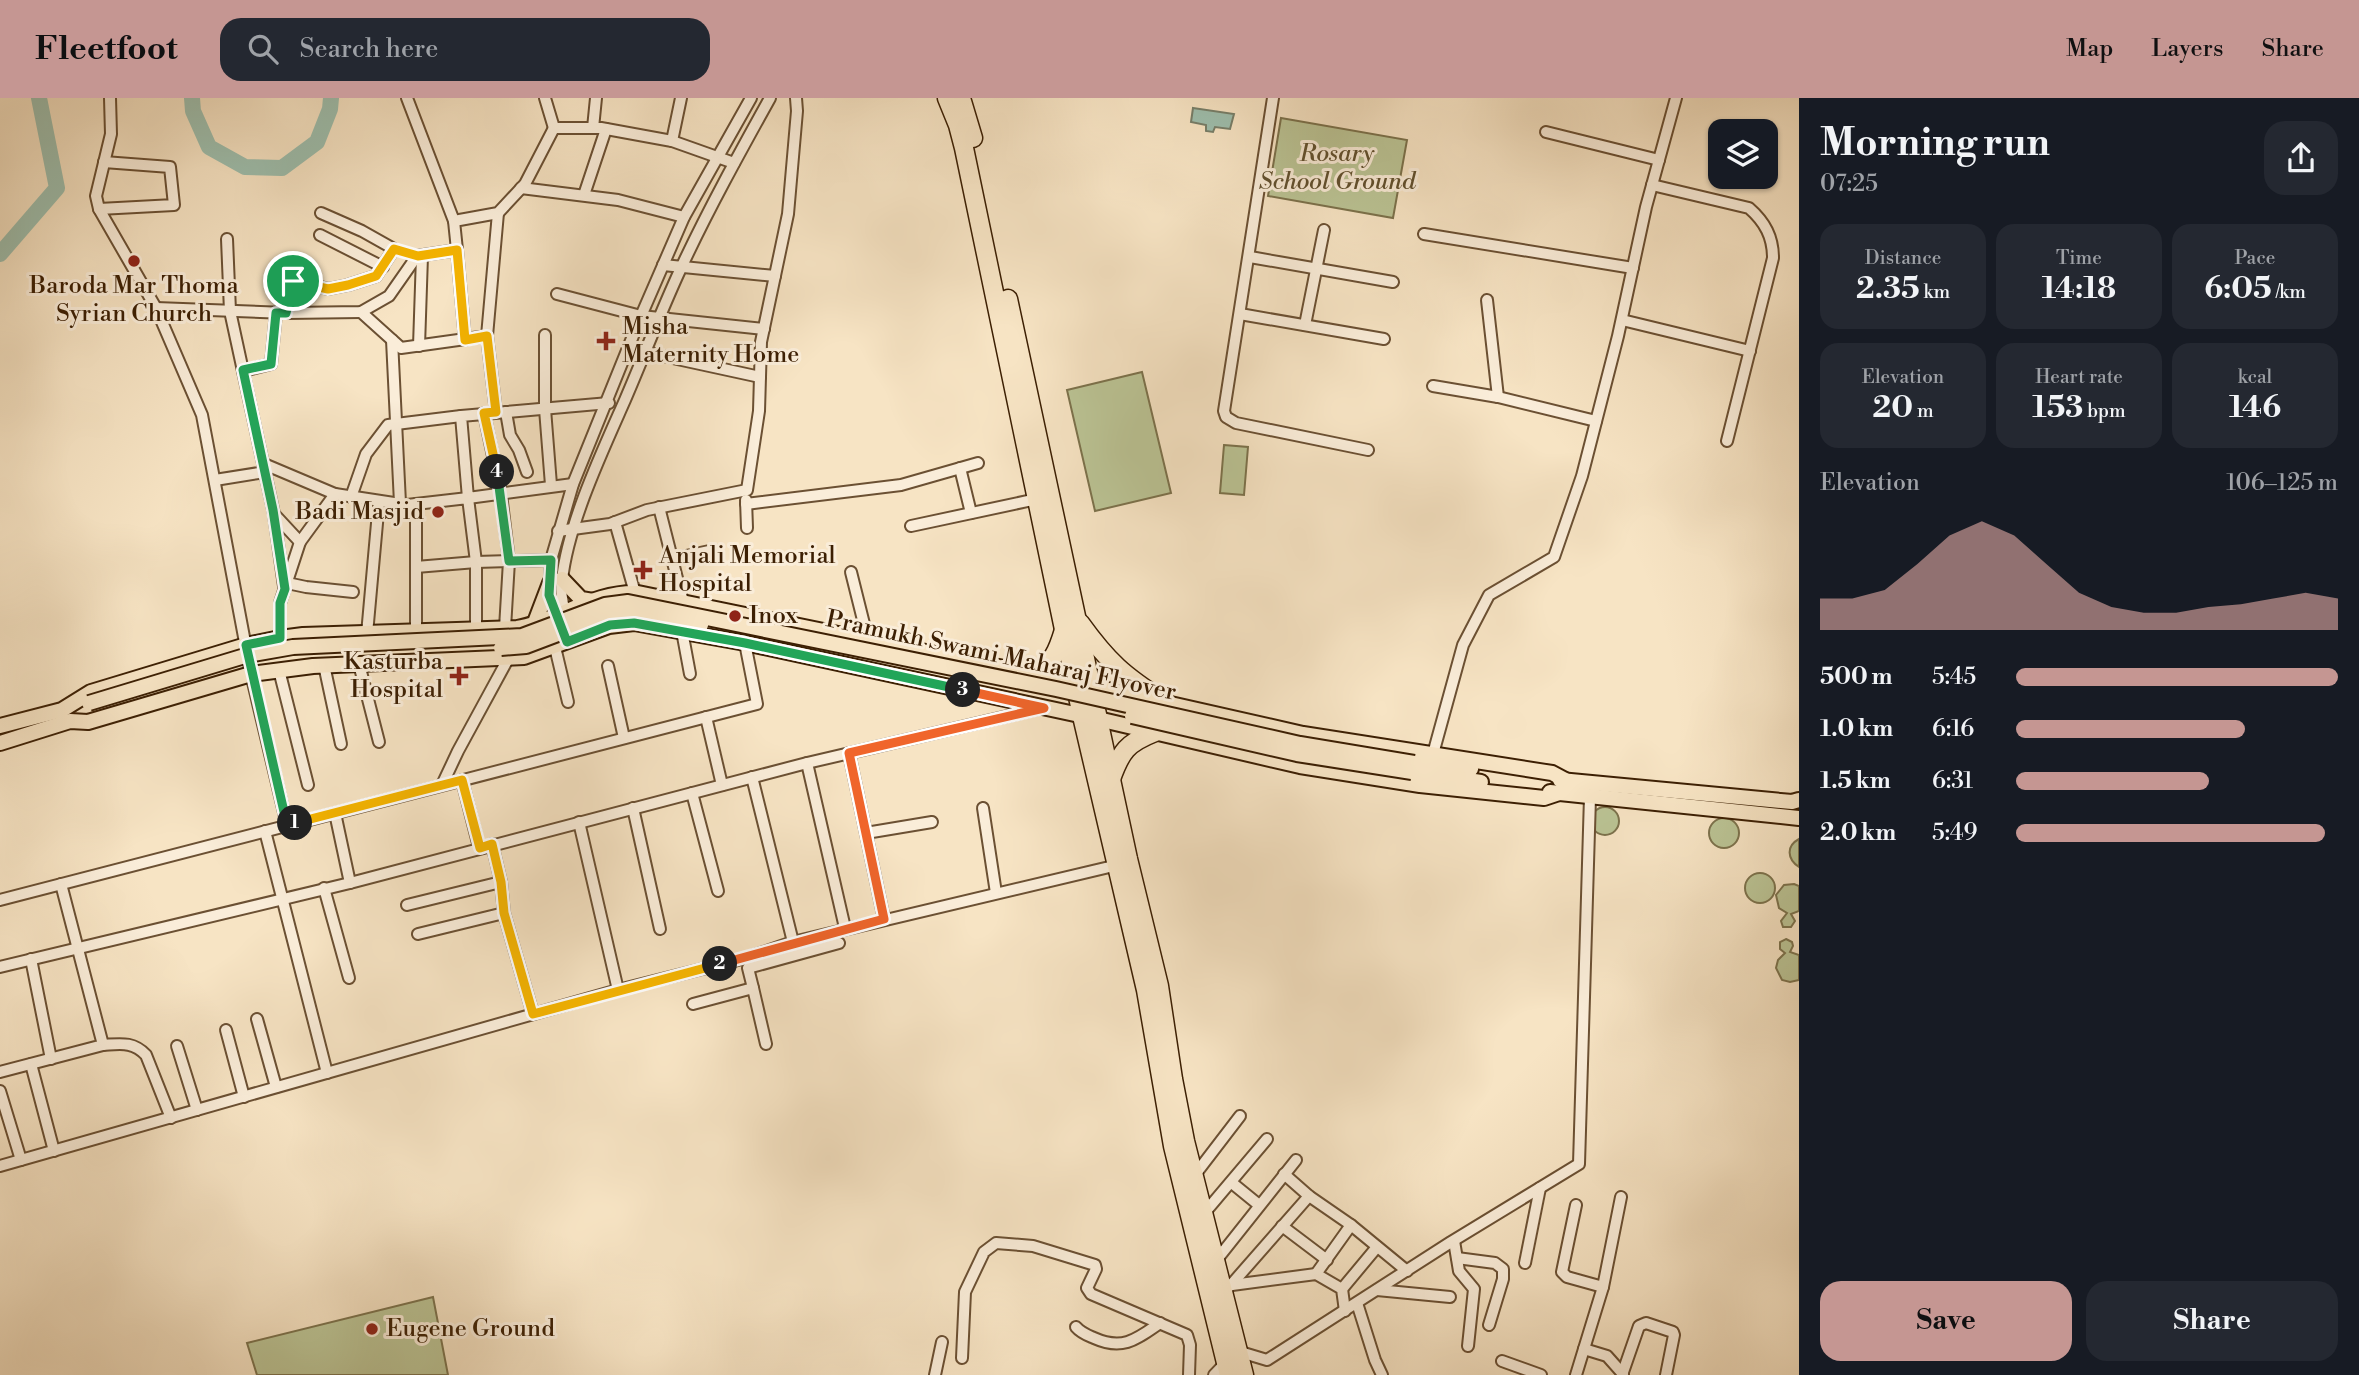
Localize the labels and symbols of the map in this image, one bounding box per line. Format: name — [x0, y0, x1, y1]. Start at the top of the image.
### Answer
park label: Rosary School Ground — [1259, 139, 1417, 197]
pin — [263, 251, 323, 311]
marker: Baroda Mar Thoma Syrian Church — [126, 253, 142, 269]
place label: Baroda Mar Thoma Syrian Church — [28, 271, 240, 329]
place label: Misha Maternity Home — [622, 312, 799, 370]
marker: Misha Maternity Home — [596, 331, 616, 351]
pin: 4 — [480, 454, 514, 490]
place label: Badi Masjid — [294, 497, 424, 527]
marker: Badi Masjid — [430, 504, 446, 520]
place label: Anjali Memorial Hospital — [658, 541, 836, 599]
marker: Anjali Memorial Hospital — [633, 560, 653, 580]
place label: Inox — [749, 601, 798, 631]
street label: Pramukh Swami Maharaj Flyover — [823, 604, 1179, 708]
marker: Inox — [727, 608, 743, 624]
place label: Kasturba Hospital — [344, 647, 444, 705]
marker: Kasturba Hospital — [449, 666, 469, 686]
pin: 3 — [946, 672, 981, 708]
pin: 1 — [278, 806, 312, 840]
pin: 2 — [702, 946, 738, 982]
place label: Eugene Ground — [386, 1314, 555, 1344]
marker: Eugene Ground — [364, 1321, 380, 1337]

